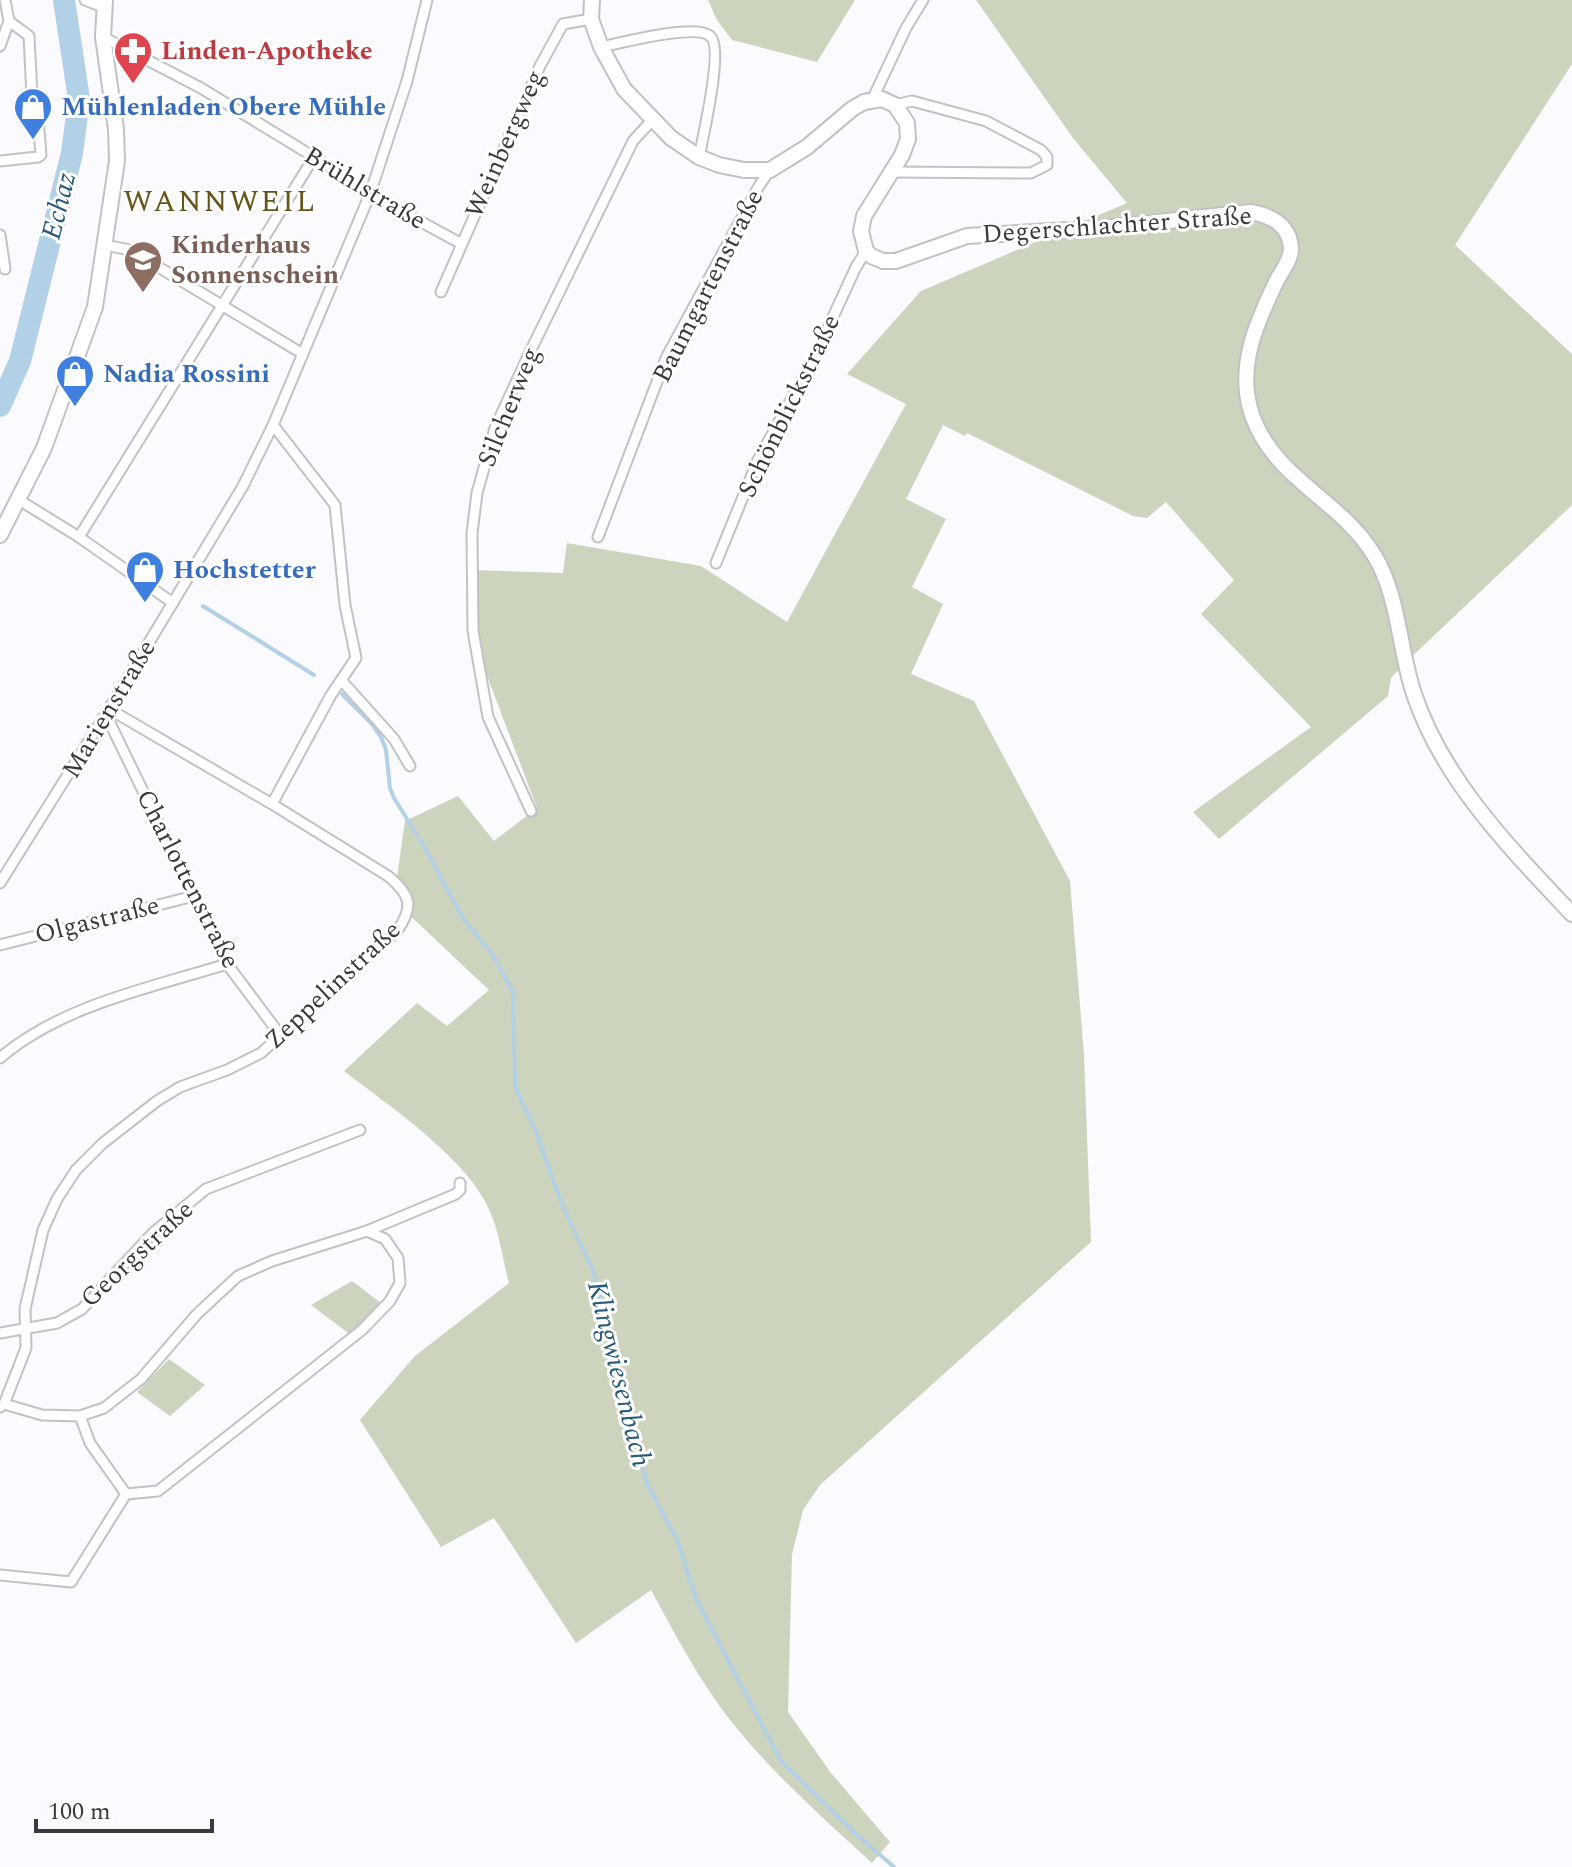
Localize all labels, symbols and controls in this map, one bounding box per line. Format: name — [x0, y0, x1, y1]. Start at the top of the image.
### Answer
pharmacy icon: Linden-Apotheke — [112, 30, 154, 85]
place label: Linden-Apotheke — [161, 31, 373, 71]
street label: Weinbergweg — [454, 63, 556, 225]
shop icon: Mühlenladen Obere Mühle — [12, 86, 54, 141]
place label: Mühlenladen Obere Mühle — [61, 87, 386, 127]
street label: Brühlstraße — [296, 136, 434, 240]
water label: Echaz — [30, 168, 88, 244]
district label: WANNWEIL — [123, 179, 317, 225]
street label: Baumgartenstraße — [642, 182, 774, 390]
street label: Degerschlachter Straße — [981, 196, 1253, 254]
place label: Kinderhaus Sonnenschein — [171, 225, 339, 295]
school or university icon: Kinderhaus Sonnenschein — [122, 239, 164, 294]
street label: Schönblickstraße — [727, 308, 851, 504]
street label: Silcherweg — [467, 341, 551, 473]
shop icon: Nadia Rossini — [54, 353, 96, 408]
place label: Nadia Rossini — [103, 354, 270, 394]
shop icon: Hochstetter — [124, 549, 166, 604]
place label: Hochstetter — [173, 550, 317, 590]
street label: Marienstraße — [52, 632, 166, 786]
street label: Charlottenstraße — [126, 782, 250, 976]
street label: Olgastraße — [30, 885, 164, 955]
street label: Zeppelinstraße — [256, 911, 410, 1059]
street label: Georgstraße — [71, 1191, 203, 1317]
water label: Klingwiesenbach — [575, 1276, 663, 1472]
scale bar — [36, 1783, 212, 1833]
text: 100 m — [48, 1794, 111, 1830]

